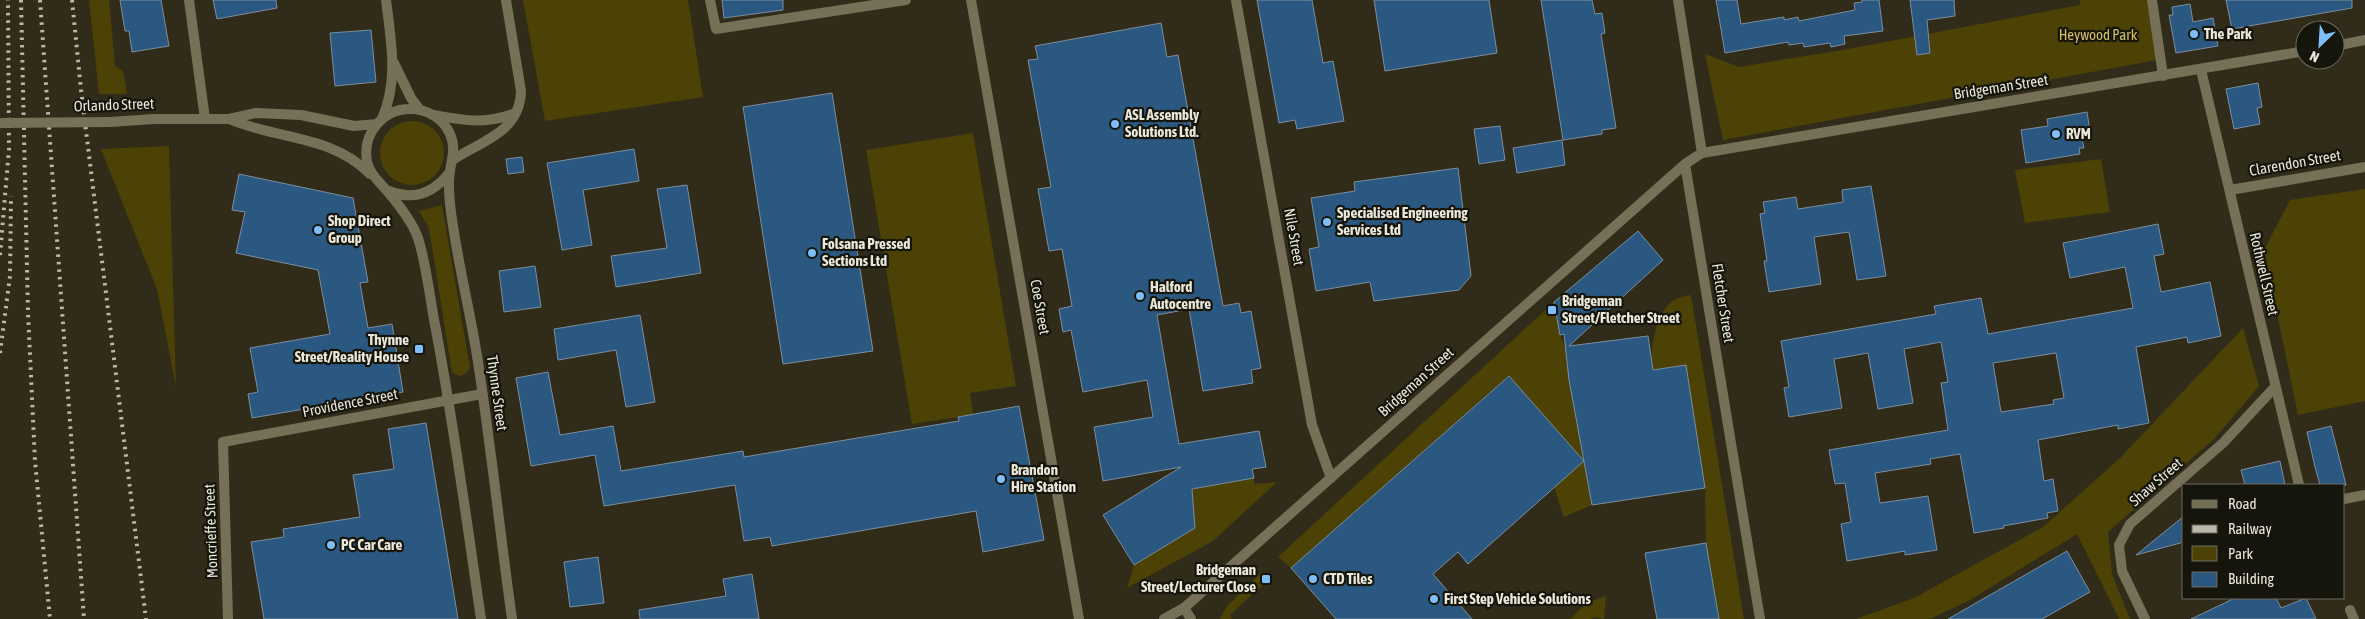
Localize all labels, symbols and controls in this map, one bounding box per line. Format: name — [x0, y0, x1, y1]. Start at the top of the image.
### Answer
north arrow — [2295, 20, 2345, 70]
place label: The Park — [2204, 25, 2252, 42]
park label: Heywood Park — [2059, 26, 2138, 43]
marker: The Park — [2188, 28, 2200, 40]
text: N — [2307, 48, 2322, 66]
street label: Bridgeman Street — [1953, 71, 2049, 102]
street label: Orlando Street — [73, 95, 155, 114]
place label: ASL Assembly Solutions Ltd. — [1124, 106, 1200, 140]
marker: ASL Assembly Solutions Ltd. — [1109, 118, 1121, 130]
place label: RVM — [2066, 125, 2091, 142]
marker: RVM — [2050, 128, 2062, 140]
street label: Clarendon Street — [2248, 146, 2342, 179]
place label: Specialised Engineering Services Ltd — [1337, 204, 1468, 238]
street label: Nile Street — [1281, 207, 1308, 267]
place label: Shop Direct Group — [328, 212, 391, 246]
marker: Specialised Engineering Services Ltd — [1321, 216, 1333, 228]
marker: Shop Direct Group — [312, 224, 324, 236]
street label: Rothwell Street — [2247, 231, 2282, 317]
place label: Folsana Pressed Sections Ltd — [822, 235, 910, 269]
marker: Folsana Pressed Sections Ltd — [806, 247, 818, 259]
street label: Fletcher Street — [1709, 262, 1738, 344]
street label: Coe Street — [1027, 278, 1054, 336]
place label: Halford Autocentre — [1149, 278, 1211, 312]
marker: Halford Autocentre — [1134, 290, 1146, 302]
place label: Bridgeman Street/Fletcher Street — [1562, 292, 1681, 326]
marker: Bridgeman Street/Fletcher Street — [1546, 304, 1558, 316]
place label: Thynne Street/Reality House — [295, 331, 409, 365]
marker: Thynne Street/Reality House — [413, 343, 425, 355]
street label: Bridgeman Street — [1375, 344, 1457, 420]
street label: Thynne Street — [484, 354, 511, 432]
street label: Providence Street — [301, 385, 399, 420]
street label: Shaw Street — [2126, 454, 2186, 509]
place label: Brandon Hire Station — [1011, 461, 1076, 495]
marker: Brandon Hire Station — [995, 473, 1007, 485]
street label: Moncrieffe Street — [200, 483, 221, 579]
legend — [2182, 484, 2345, 599]
text: Road — [2228, 495, 2257, 512]
text: Railway — [2228, 520, 2272, 537]
place label: PC Car Care — [341, 536, 403, 553]
marker: PC Car Care — [325, 539, 337, 551]
text: Park — [2228, 545, 2253, 562]
place label: Bridgeman Street/Lecturer Close — [1141, 561, 1256, 595]
place label: CTD Tiles — [1323, 570, 1373, 587]
text: Building — [2228, 570, 2274, 587]
marker: Bridgeman Street/Lecturer Close — [1260, 573, 1272, 585]
marker: CTD Tiles — [1307, 573, 1319, 585]
place label: First Step Vehicle Solutions — [1444, 590, 1591, 607]
marker: First Step Vehicle Solutions — [1428, 593, 1440, 605]

